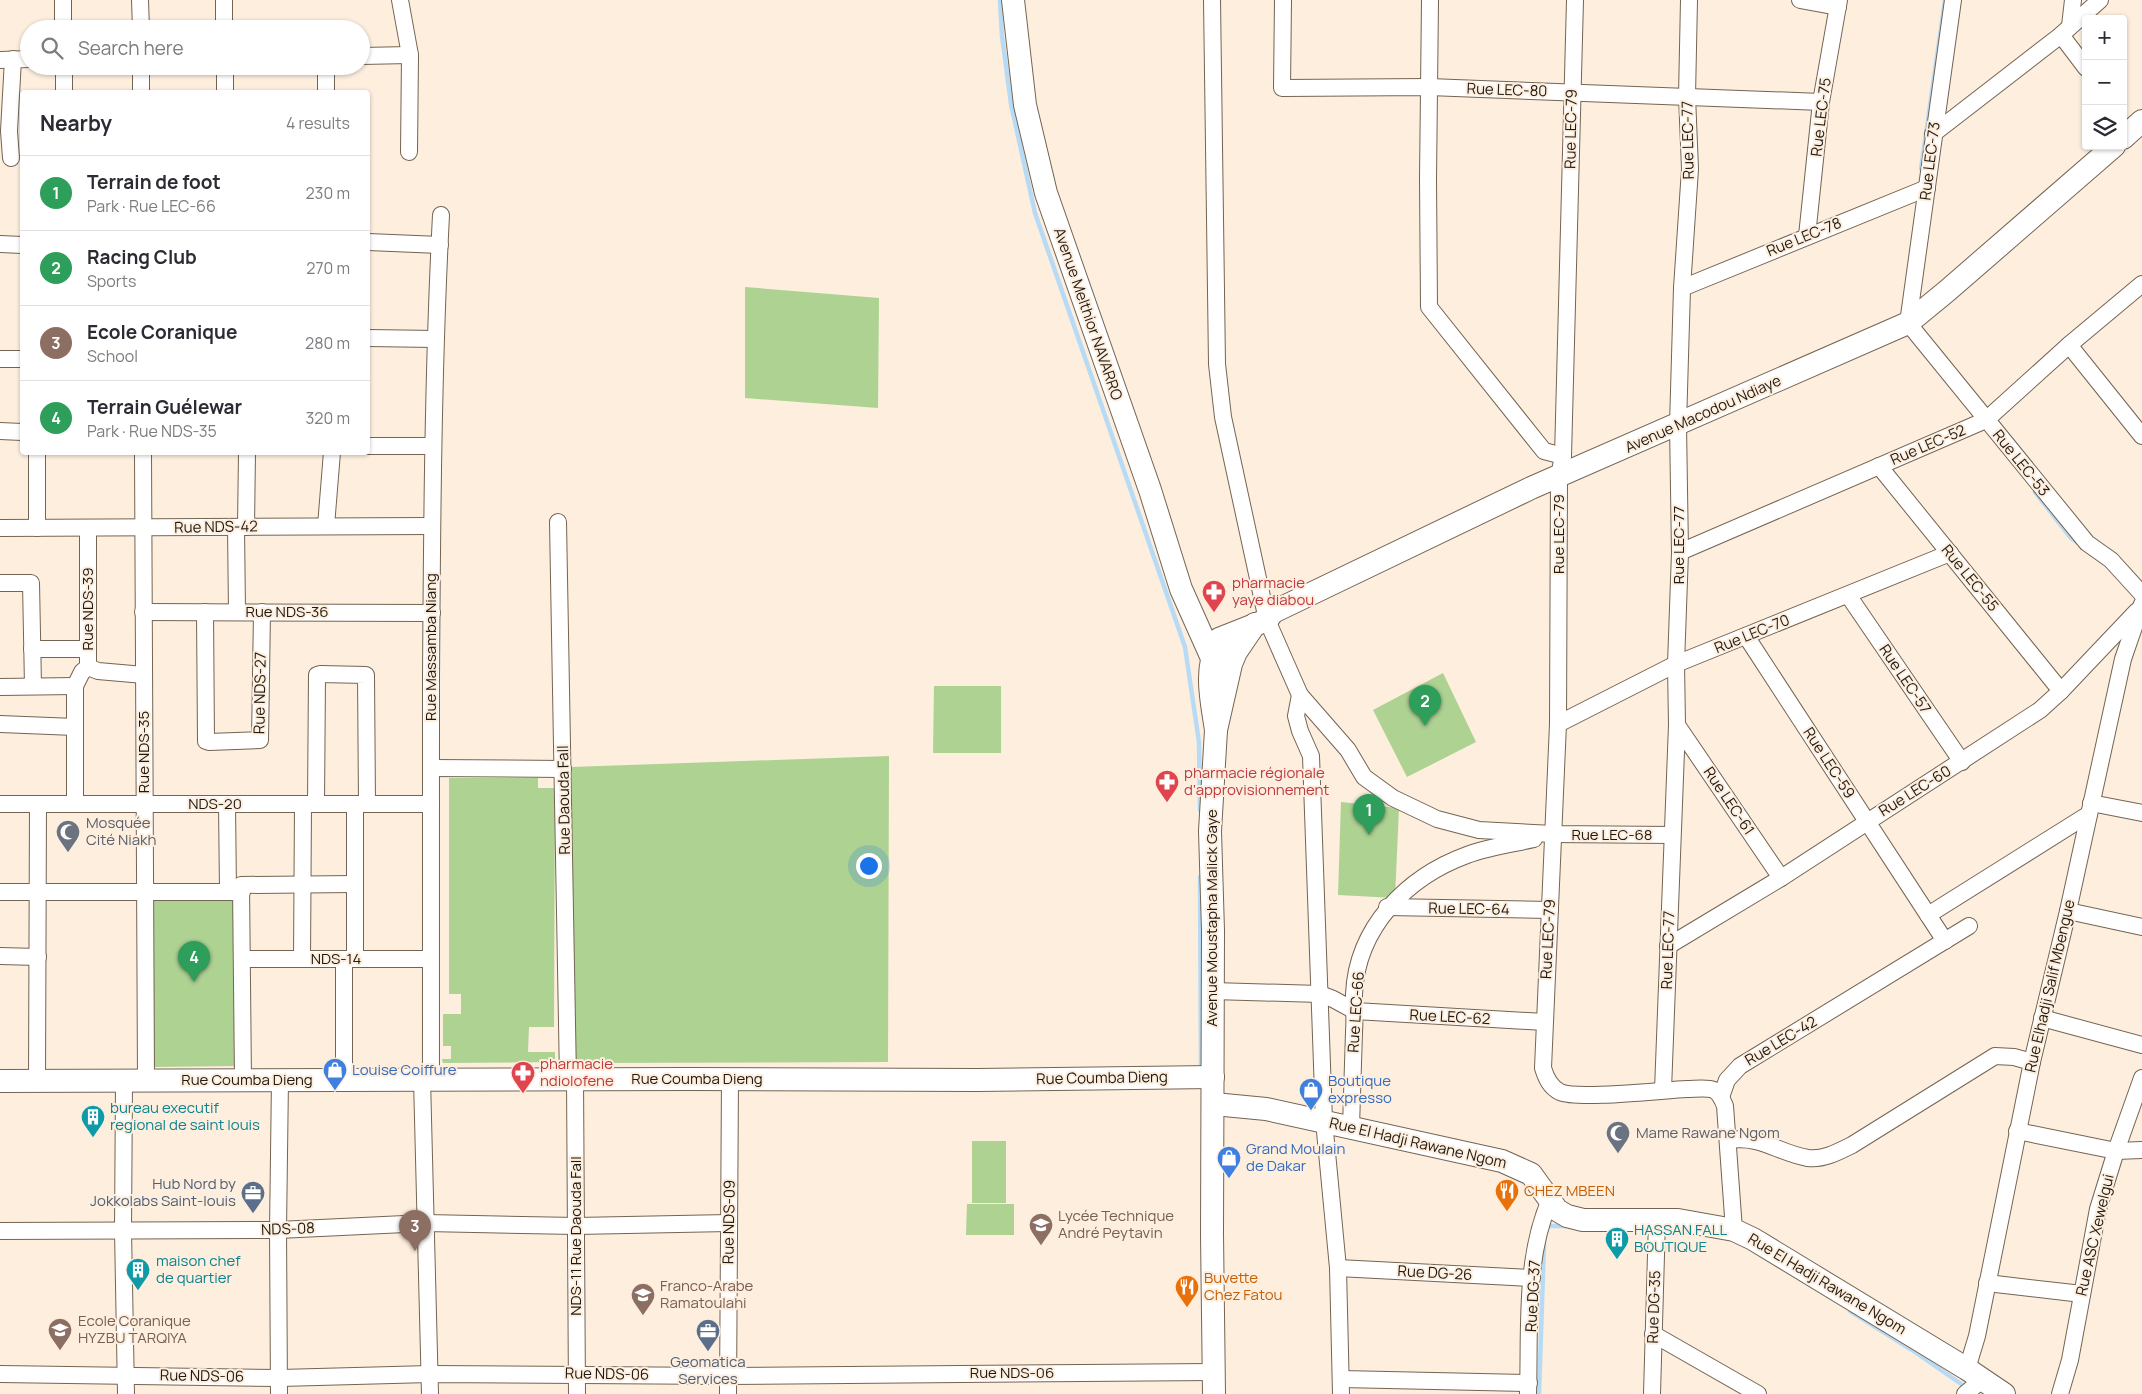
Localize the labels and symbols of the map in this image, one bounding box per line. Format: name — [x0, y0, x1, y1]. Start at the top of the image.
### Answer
street label: Rue LEC-75 — [1805, 76, 1836, 158]
street label: Rue LEC-80 — [1466, 78, 1548, 101]
street label: Rue LEC-79 — [1559, 89, 1582, 169]
street label: Rue LEC-77 — [1676, 101, 1699, 179]
street label: Rue LEC-73 — [1914, 121, 1945, 201]
street label: Rue LEC-78 — [1763, 212, 1844, 261]
street label: Avenue Melthior NAVARRO — [1049, 225, 1128, 403]
street label: Avenue Macodou Ndiaye — [1621, 370, 1784, 457]
street label: Rue LEC-52 — [1887, 419, 1969, 470]
street label: Rue LEC-53 — [1988, 425, 2055, 500]
street label: Rue LEC-79 — [1548, 494, 1569, 574]
street label: Rue LEC-77 — [1668, 506, 1689, 584]
street label: Rue NDS-42 — [174, 515, 258, 538]
street label: Rue LEC-55 — [1937, 540, 2004, 616]
street label: Rue NDS-39 — [77, 567, 98, 651]
place label: pharmacie yaye diabou — [1232, 572, 1314, 610]
street label: Rue Massamba Niang — [420, 573, 441, 721]
pharmacy icon: pharmacie yaye diabou — [1201, 579, 1227, 613]
street label: Rue NDS-36 — [245, 601, 329, 622]
street label: Rue LEC-70 — [1711, 609, 1793, 658]
street label: Rue LEC-57 — [1875, 640, 1936, 717]
street label: Rue NDS-27 — [248, 652, 271, 734]
pin: 2 — [1409, 685, 1441, 726]
street label: Rue NDS-35 — [133, 711, 154, 793]
street label: Rue LEC-59 — [1799, 723, 1860, 802]
street label: Rue Daouda Fall — [552, 745, 575, 855]
street label: Rue LEC-60 — [1875, 760, 1955, 821]
place label: pharmacie régionale d'approvisionnement — [1184, 762, 1329, 800]
street label: Rue LEC-61 — [1699, 763, 1760, 839]
pharmacy icon: pharmacie régionale d'approvisionnement — [1154, 769, 1180, 803]
street label: NDS-20 — [188, 793, 242, 814]
pin: 1 — [1353, 794, 1385, 835]
street label: Avenue Moustapha Malick Gaye — [1201, 809, 1222, 1027]
place label: Mosquée Cité Niakh — [86, 812, 157, 850]
mosque icon: Mosquée Cité Niakh — [55, 819, 81, 853]
street label: Rue LEC-68 — [1571, 824, 1653, 845]
your location — [856, 853, 882, 879]
street label: Rue LEC-64 — [1428, 897, 1510, 920]
street label: Rue Elhadji Salif Mbengue — [2019, 897, 2080, 1074]
street label: Rue LEC-79 — [1535, 899, 1560, 979]
street label: Rue LEC-77 — [1656, 910, 1679, 990]
pin: 4 — [178, 941, 210, 982]
street label: NDS-14 — [311, 948, 361, 969]
street label: Rue LEC-66 — [1342, 971, 1369, 1053]
street label: Rue LEC-62 — [1409, 1004, 1491, 1029]
street label: Rue LEC-42 — [1741, 1011, 1821, 1070]
place label: pharmacie ndiolofene — [540, 1053, 614, 1091]
shop icon: Louise Coiffure — [322, 1057, 348, 1091]
place label: Louise Coiffure — [352, 1059, 457, 1080]
pharmacy icon: pharmacie ndiolofene — [510, 1060, 536, 1094]
street label: Rue Coumba Dieng — [1036, 1066, 1168, 1089]
street label: Rue Coumba Dieng — [631, 1068, 763, 1089]
street label: Rue Coumba Dieng — [181, 1069, 313, 1090]
place label: Boutique expresso — [1328, 1070, 1392, 1108]
shop icon: Boutique expresso — [1298, 1077, 1324, 1111]
place label: bureau executif regional de saint louis — [110, 1097, 260, 1135]
building icon: bureau executif regional de saint louis — [80, 1104, 106, 1138]
street label: Rue El Hadji Rawane Ngom — [1327, 1112, 1509, 1173]
mosque icon: Mame Rawane Ngom — [1605, 1120, 1631, 1154]
place label: Mame Rawane Ngom — [1636, 1122, 1780, 1143]
place label: Grand Moulain de Dakar — [1246, 1138, 1345, 1176]
shop icon: Grand Moulain de Dakar — [1216, 1145, 1242, 1179]
street label: NDS-11 Rue Daouda Fall — [565, 1156, 586, 1316]
street label: Rue ASC Xewelgui — [2070, 1172, 2119, 1298]
place label: Hub Nord by Jokkolabs Saint-louis — [90, 1173, 236, 1211]
restaurant icon: CHEZ MBEEN — [1494, 1178, 1520, 1212]
office icon: Hub Nord by Jokkolabs Saint-louis — [240, 1180, 266, 1214]
street label: Rue NDS-09 — [717, 1180, 740, 1264]
place label: CHEZ MBEEN — [1524, 1180, 1615, 1201]
place label: Lycée Technique André Peytavin — [1058, 1205, 1174, 1243]
pin: 3 — [399, 1210, 431, 1251]
school or university icon: Lycée Technique André Peytavin — [1028, 1212, 1054, 1246]
street label: NDS-08 — [261, 1217, 315, 1240]
place label: HASSAN FALL BOUTIQUE — [1634, 1219, 1728, 1257]
building icon: HASSAN FALL BOUTIQUE — [1604, 1226, 1630, 1260]
street label: Rue El Hadji Rawane Ngom — [1744, 1228, 1910, 1339]
place label: maison chef de quartier — [156, 1250, 241, 1288]
building icon: maison chef de quartier — [125, 1257, 151, 1291]
street label: Rue DG-37 — [1520, 1259, 1545, 1333]
street label: Rue DG-26 — [1397, 1260, 1473, 1285]
place label: Buvette Chez Fatou — [1204, 1267, 1282, 1305]
street label: Rue DG-35 — [1642, 1270, 1665, 1344]
restaurant icon: Buvette Chez Fatou — [1174, 1274, 1200, 1308]
place label: Franco-Arabe Ramatoulahi — [660, 1275, 754, 1313]
school or university icon: Franco-Arabe Ramatoulahi — [630, 1282, 656, 1316]
place label: Ecole Coranique HYZBU TARQIYA — [78, 1310, 191, 1348]
school or university icon: Ecole Coranique HYZBU TARQIYA — [47, 1317, 73, 1351]
office icon: Geomatica Services — [695, 1318, 721, 1352]
place label: Geomatica Services — [670, 1351, 746, 1389]
street label: Rue NDS-06 — [565, 1362, 649, 1385]
street label: Rue NDS-06 — [970, 1362, 1054, 1383]
street label: Rue NDS-06 — [160, 1364, 244, 1387]

